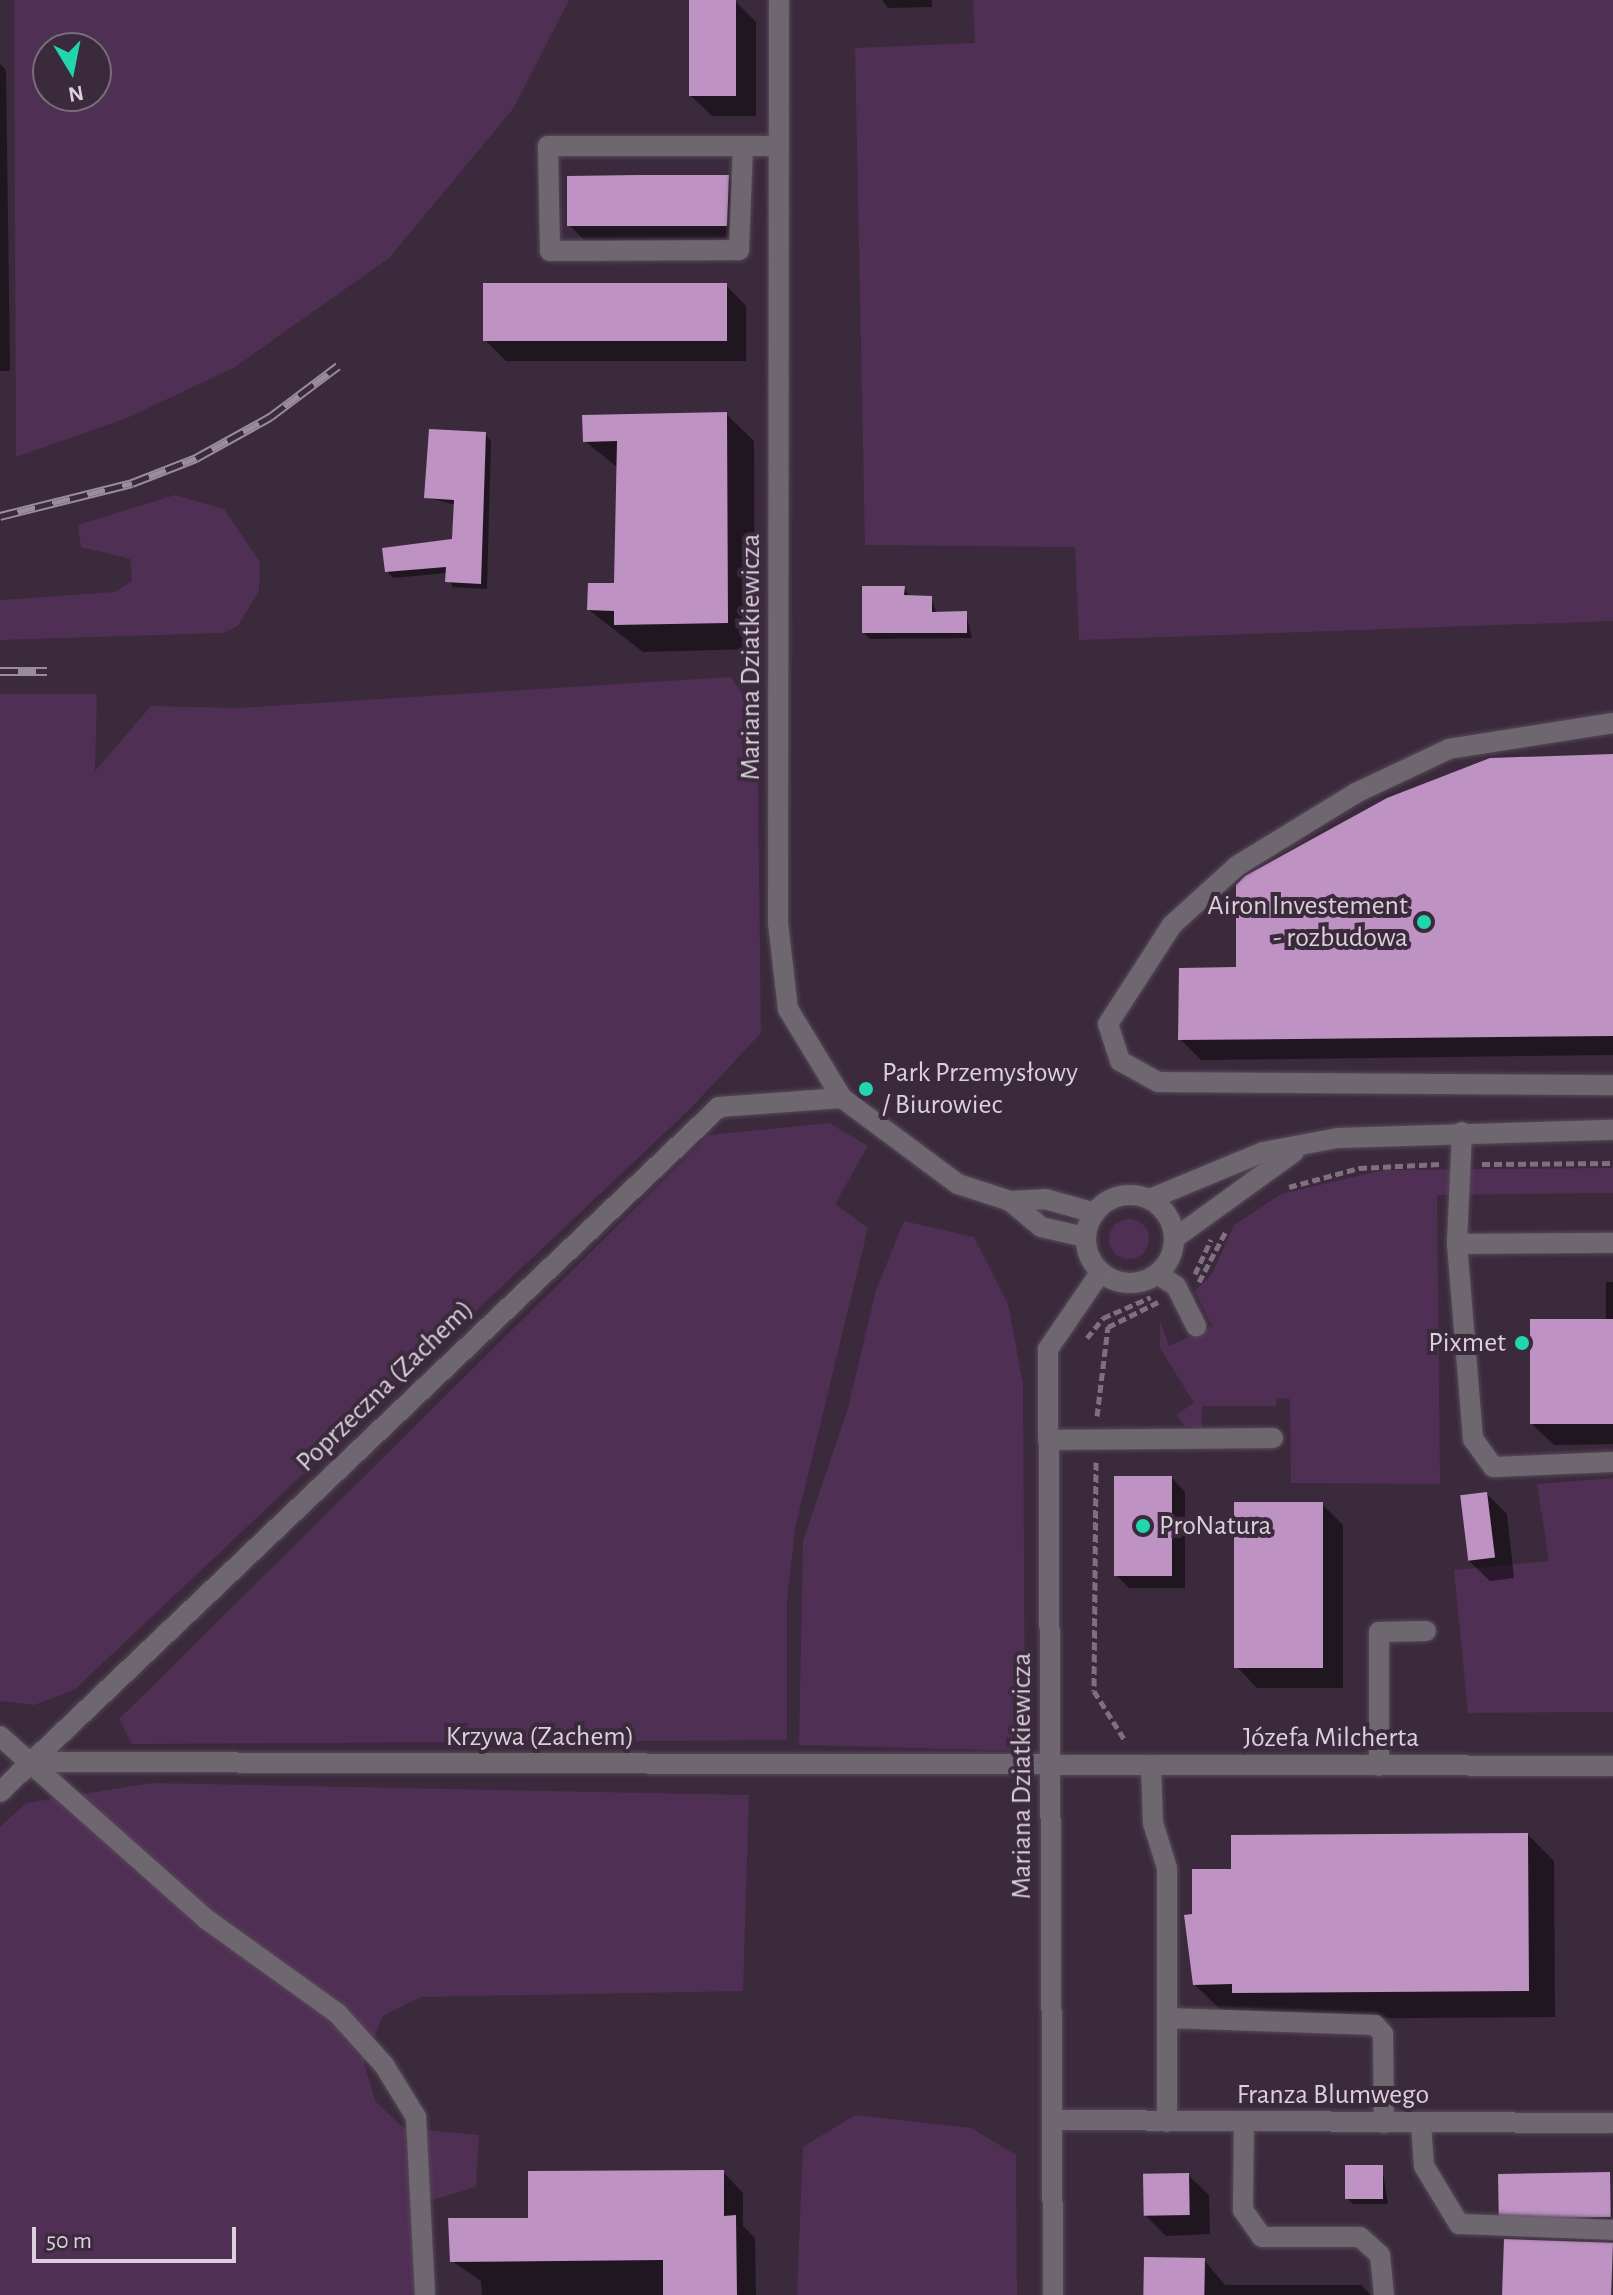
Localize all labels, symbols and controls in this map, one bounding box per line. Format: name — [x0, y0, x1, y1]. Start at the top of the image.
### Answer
north arrow — [32, 32, 112, 112]
text: N — [66, 82, 85, 106]
street label: Mariana Dziatkiewicza — [734, 534, 768, 780]
place label: Airon Investement - rozbudowa — [1207, 889, 1408, 955]
marker: Airon Investement - rozbudowa — [1415, 913, 1433, 931]
place label: Park Przemysłowy / Biurowiec — [882, 1056, 1078, 1122]
marker: Park Przemysłowy / Biurowiec — [857, 1080, 875, 1098]
street label: Poprzeczna (Zachem) — [289, 1293, 481, 1479]
place label: Pixmet — [1428, 1326, 1506, 1360]
marker: Pixmet — [1513, 1334, 1531, 1352]
place label: ProNatura — [1159, 1509, 1272, 1543]
marker: ProNatura — [1134, 1517, 1152, 1535]
street label: Mariana Dziatkiewicza — [1005, 1653, 1039, 1899]
street label: Krzywa (Zachem) — [446, 1720, 634, 1754]
street label: Józefa Milcherta — [1243, 1721, 1419, 1755]
street label: Franza Blumwego — [1237, 2078, 1429, 2112]
scale bar — [36, 2211, 240, 2261]
text: 50 m — [46, 2229, 92, 2253]

